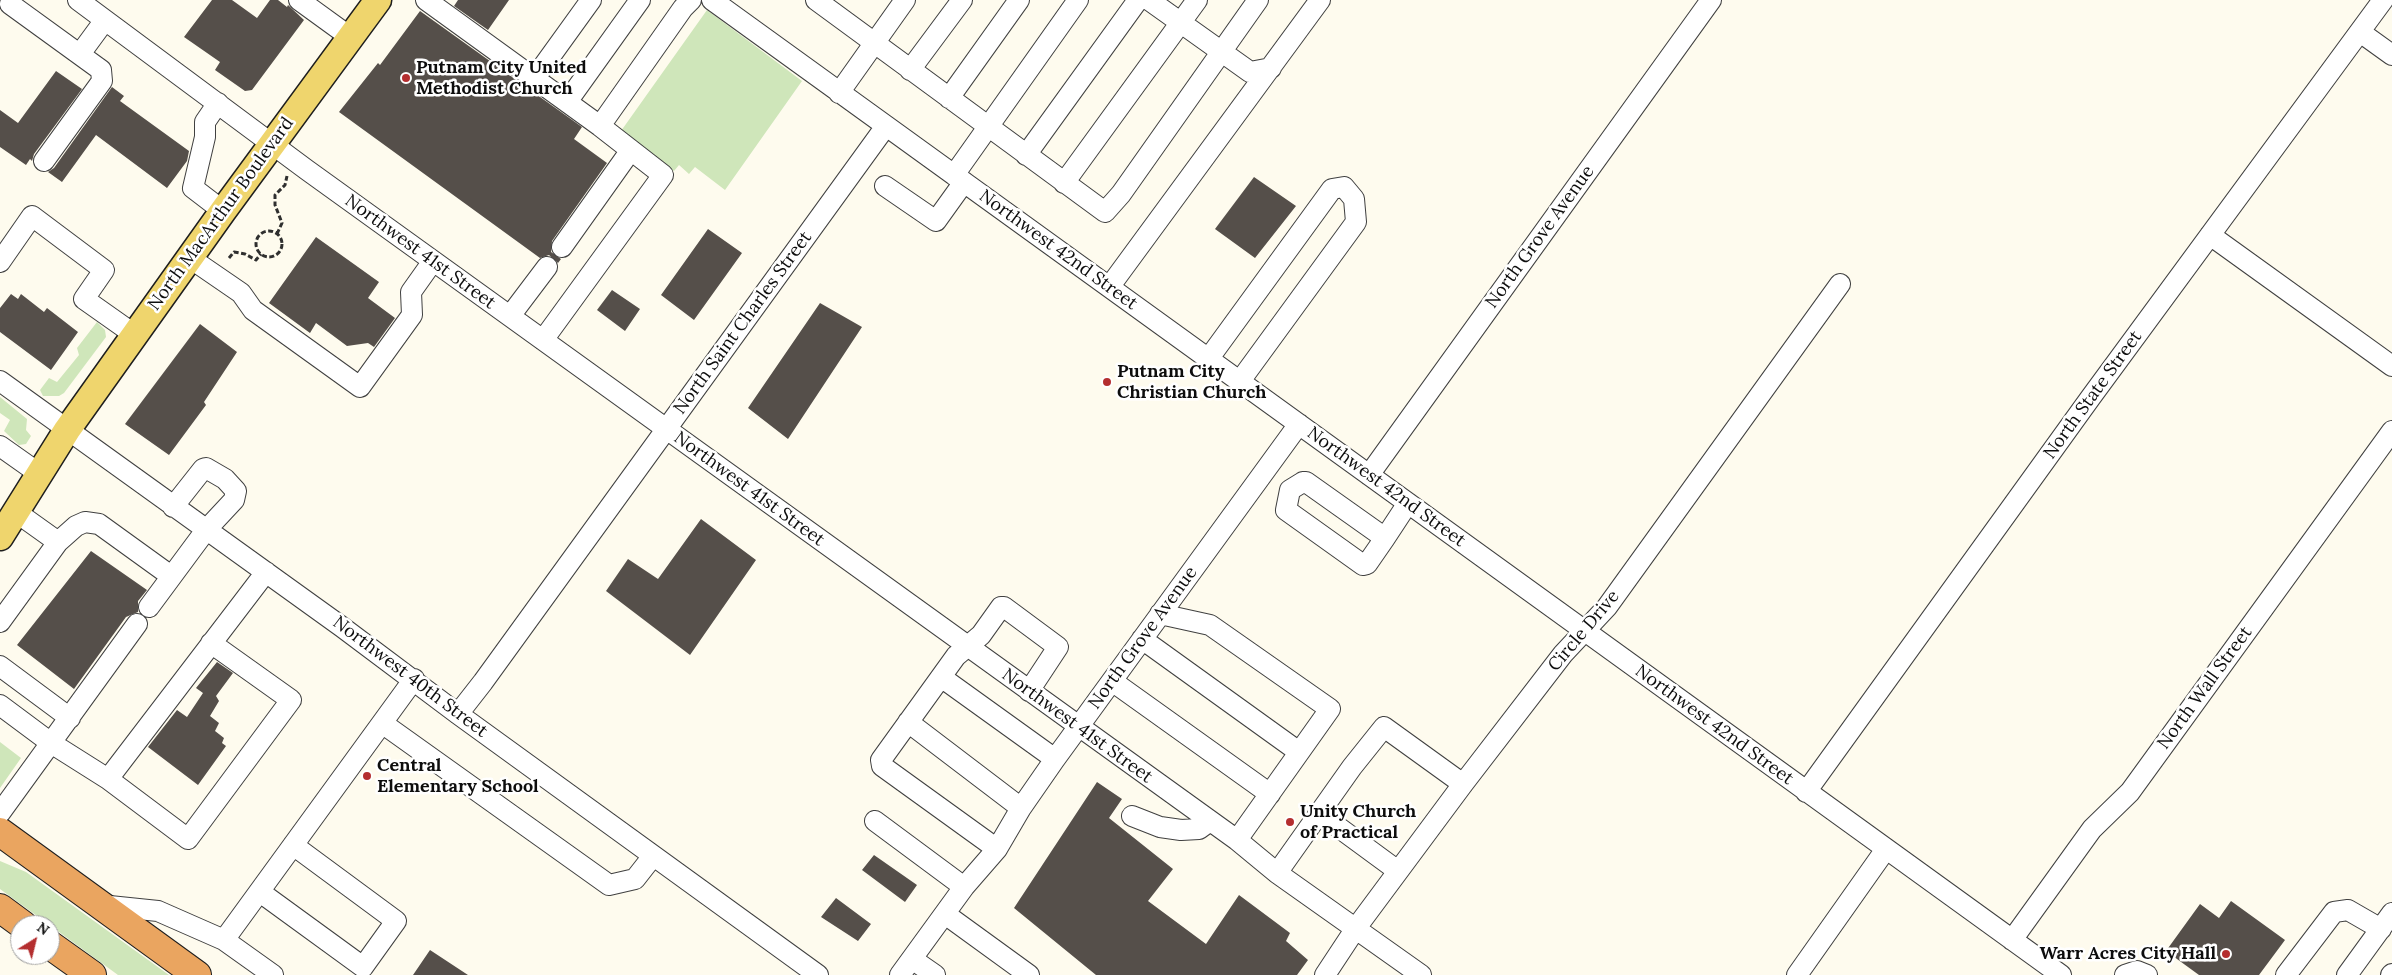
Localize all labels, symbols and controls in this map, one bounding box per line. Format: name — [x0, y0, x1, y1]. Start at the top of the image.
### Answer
place label: Putnam City United Methodist Church — [416, 57, 587, 100]
marker: Putnam City United Methodist Church — [400, 72, 412, 84]
street label: North MacArthur Boulevard — [144, 113, 298, 315]
street label: North Grove Avenue — [1481, 162, 1599, 312]
street label: Northwest 42nd Street — [975, 185, 1141, 315]
street label: Northwest 41st Street — [340, 190, 500, 314]
street label: North Saint Charles Street — [669, 227, 817, 419]
street label: North State Street — [2039, 327, 2147, 463]
place label: Putnam City Christian Church — [1117, 361, 1266, 404]
marker: Putnam City Christian Church — [1101, 376, 1113, 388]
street label: Northwest 42nd Street — [1303, 422, 1469, 552]
street label: Northwest 41st Street — [669, 427, 829, 551]
street label: North Grove Avenue — [1084, 563, 1202, 713]
street label: Circle Drive — [1544, 586, 1624, 676]
street label: Northwest 40th Street — [328, 612, 492, 742]
street label: North Wall Street — [2153, 622, 2257, 754]
street label: Northwest 42nd Street — [1631, 660, 1797, 790]
street label: Northwest 41st Street — [997, 664, 1157, 788]
place label: Central Elementary School — [377, 755, 539, 798]
marker: Central Elementary School — [361, 770, 373, 782]
place label: Unity Church of Practical — [1300, 801, 1416, 844]
marker: Unity Church of Practical — [1284, 816, 1296, 828]
north arrow — [10, 915, 60, 965]
text: N — [34, 918, 53, 939]
place label: Warr Acres City Hall — [2040, 943, 2216, 965]
marker: Warr Acres City Hall — [2220, 948, 2232, 960]

